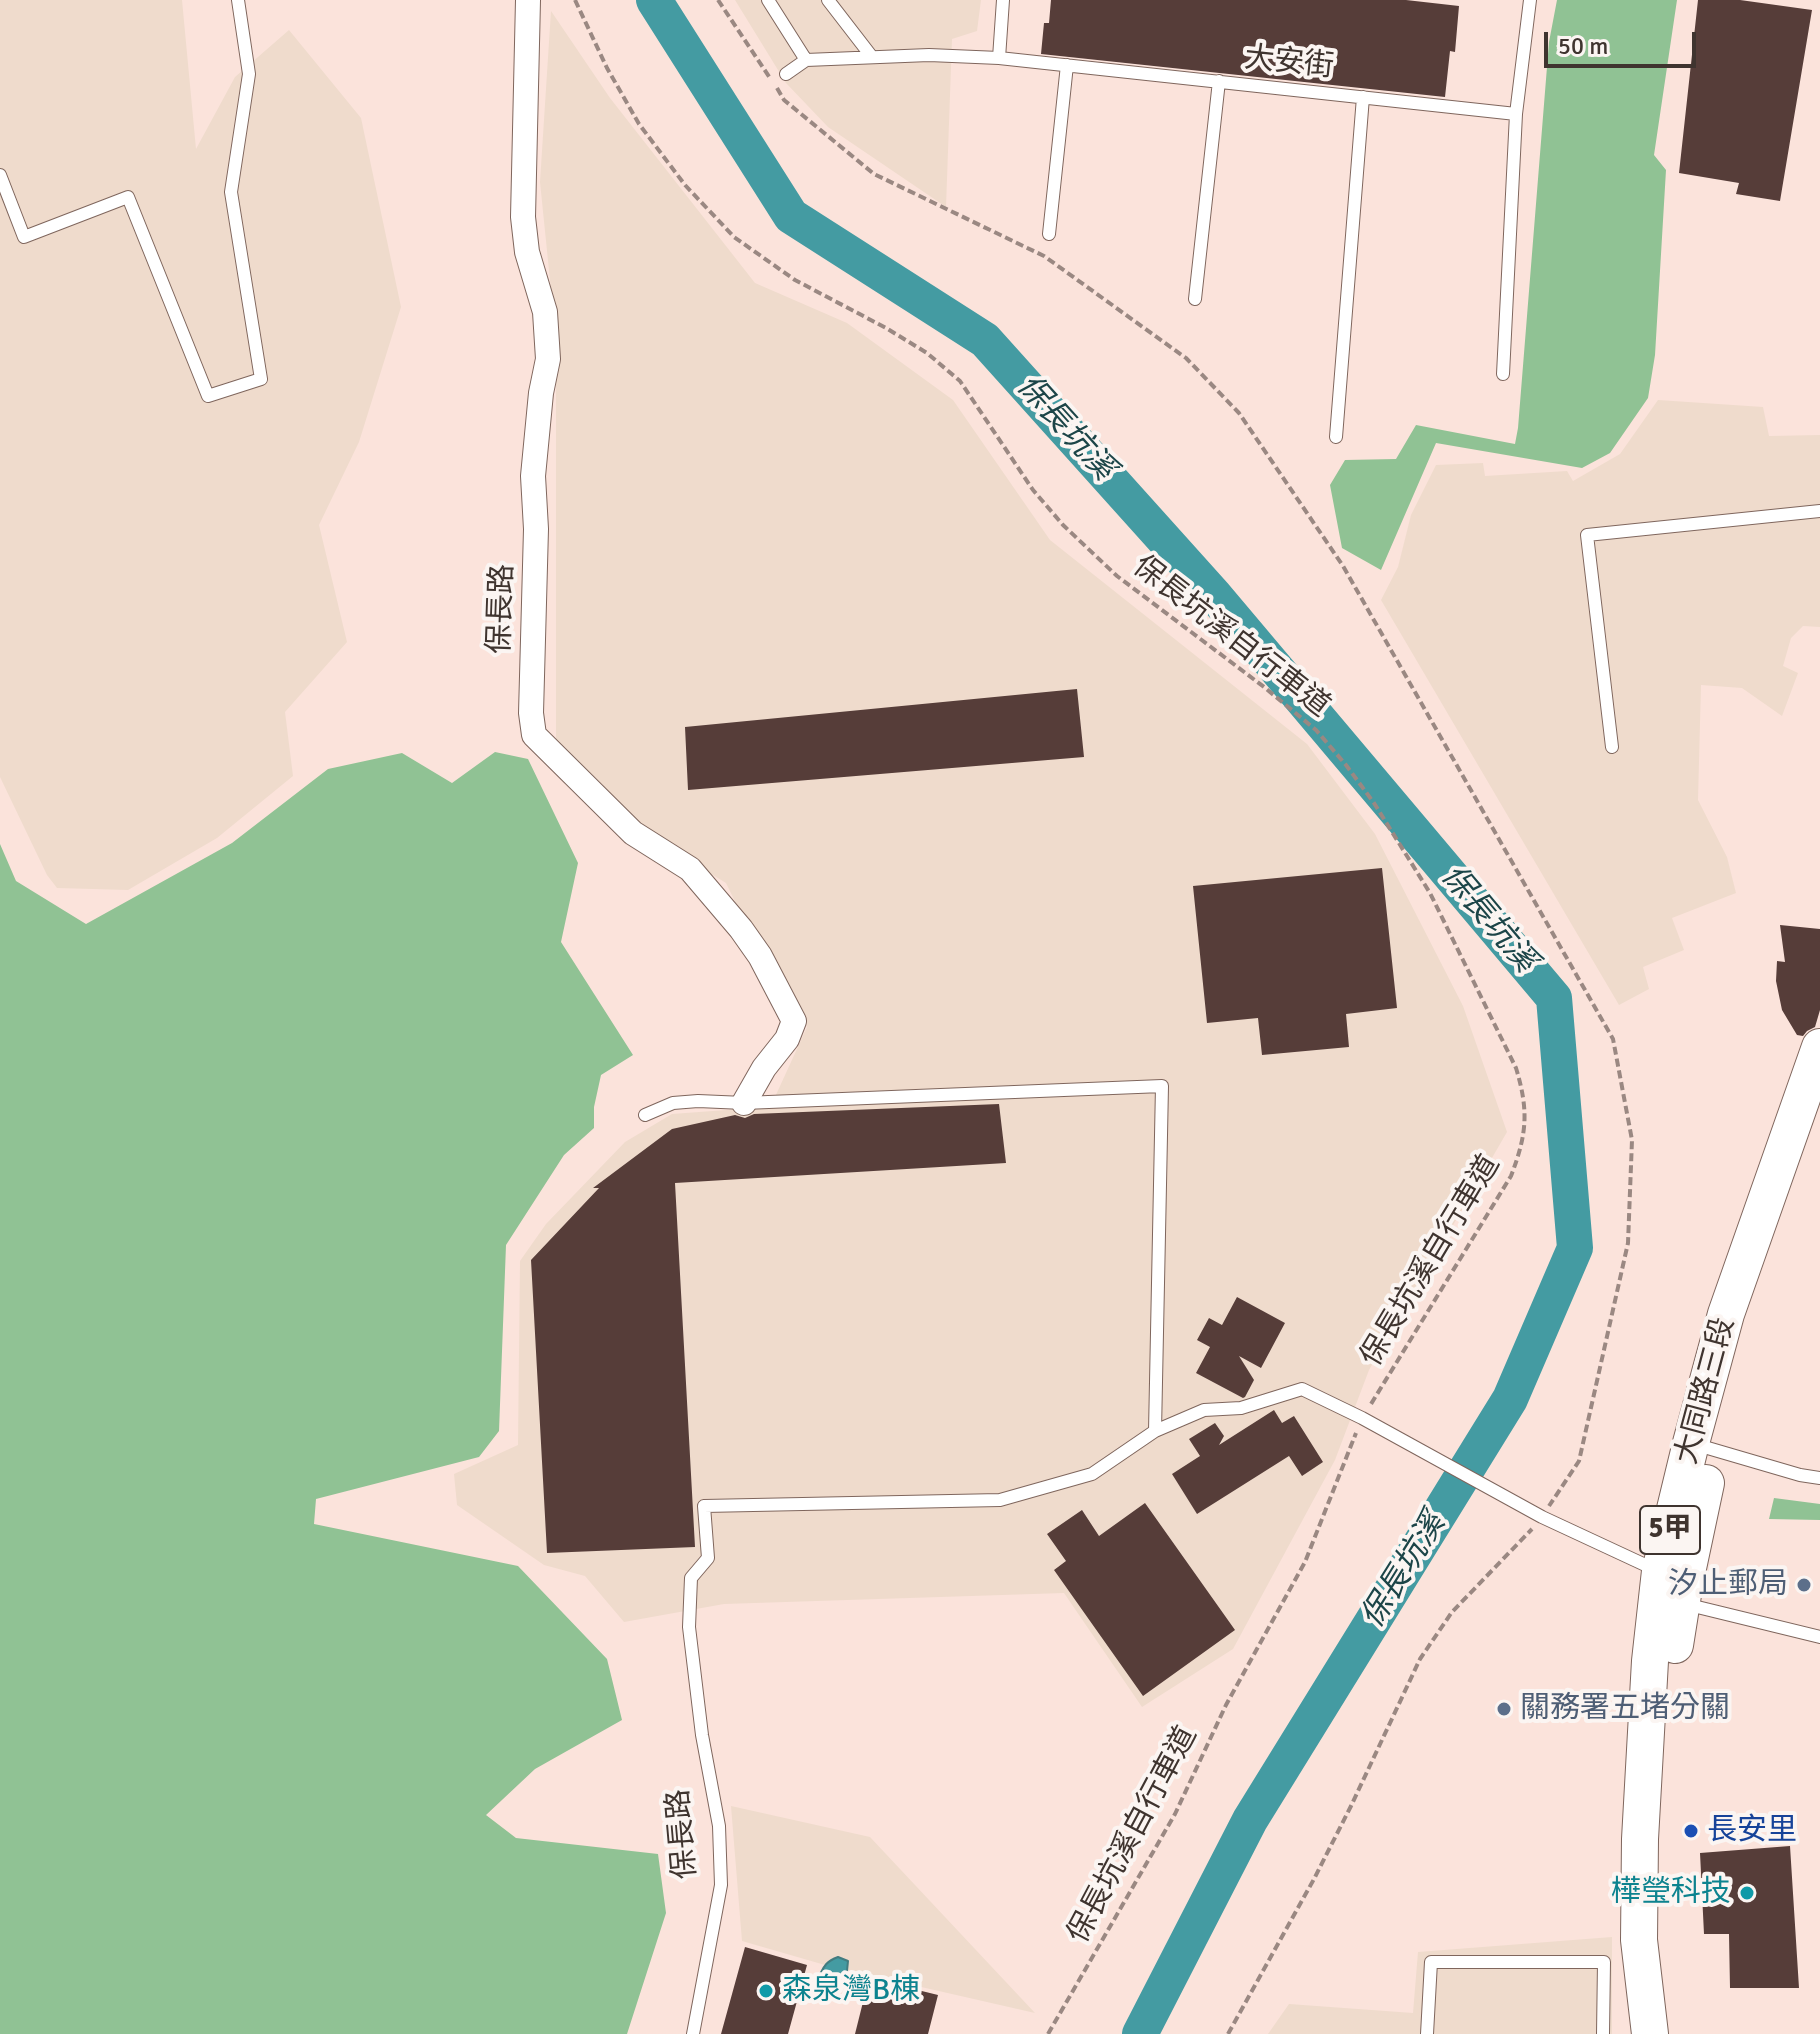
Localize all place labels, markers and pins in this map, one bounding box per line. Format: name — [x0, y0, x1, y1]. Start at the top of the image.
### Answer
place label: 汐止郵局 — [1668, 1567, 1788, 1603]
marker: 汐止郵局 — [1795, 1576, 1813, 1594]
place label: 關務署五堵分關 — [1520, 1691, 1730, 1727]
marker: 關務署五堵分關 — [1495, 1700, 1513, 1718]
place label: 長安里 — [1707, 1813, 1797, 1849]
marker: 長安里 — [1682, 1822, 1700, 1840]
place label: 樺瑩科技 — [1611, 1875, 1731, 1911]
marker: 樺瑩科技 — [1738, 1884, 1756, 1902]
place label: 森泉灣B棟 — [782, 1973, 920, 2009]
marker: 森泉灣B棟 — [757, 1982, 775, 2000]

